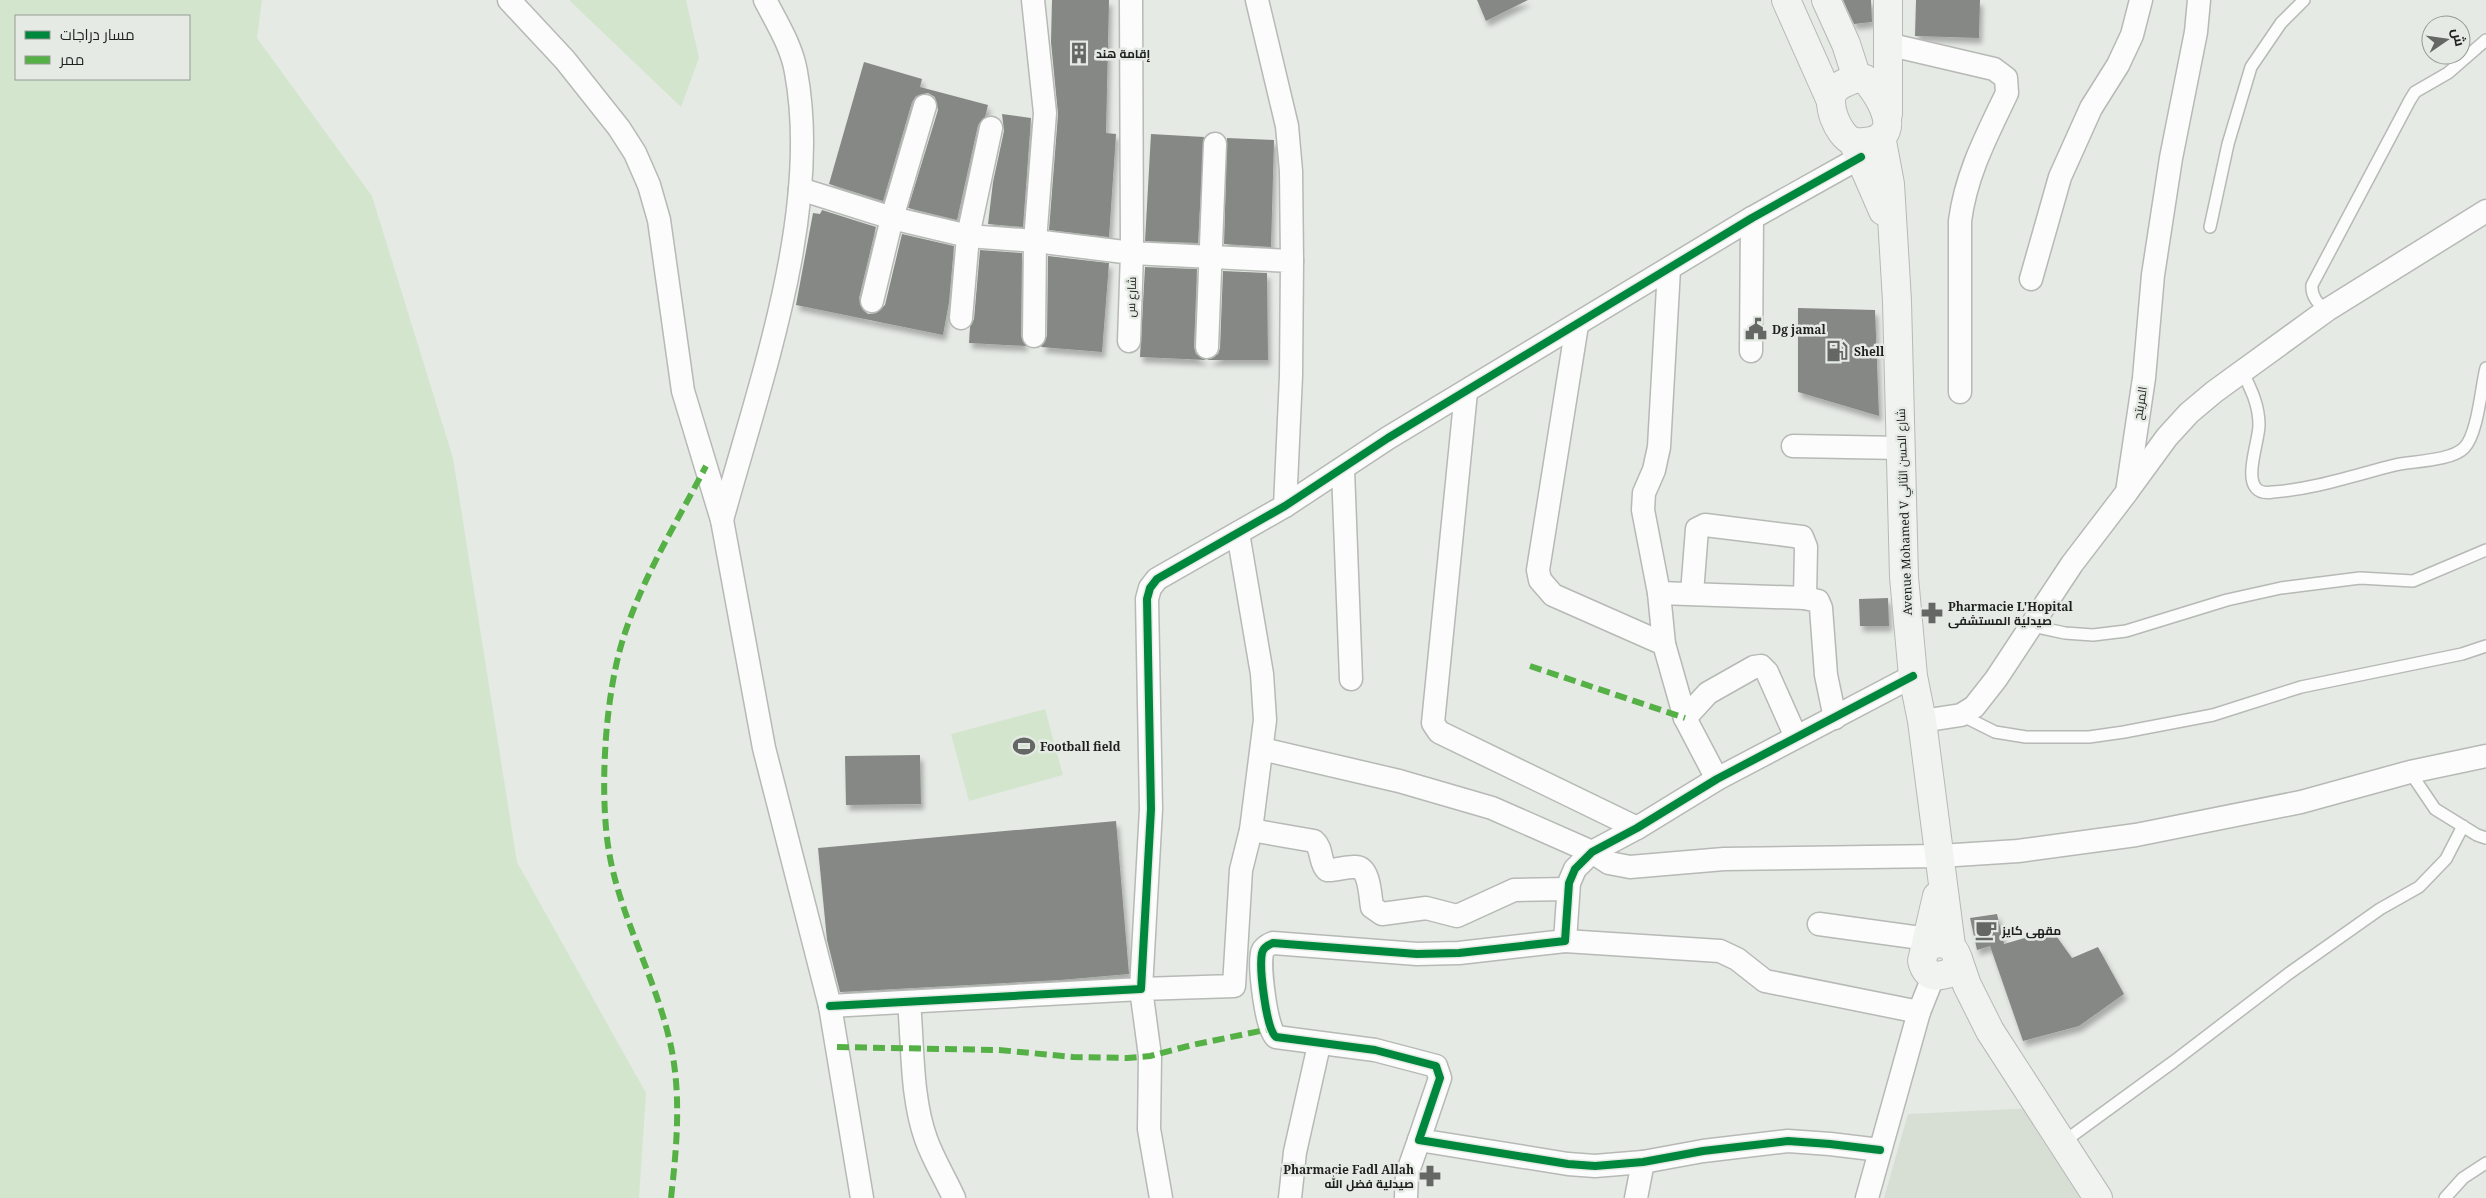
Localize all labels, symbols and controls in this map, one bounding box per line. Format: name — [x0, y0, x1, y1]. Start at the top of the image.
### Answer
legend — [15, 15, 190, 80]
north arrow — [2421, 15, 2471, 65]
text: مسار دراجات — [60, 24, 135, 44]
text: ش — [2448, 26, 2470, 48]
building icon: إقامة هند — [1066, 40, 1092, 66]
place label: إقامة هند — [1096, 45, 1150, 62]
text: ممر — [59, 49, 84, 69]
street label: شارع س — [1122, 276, 1140, 318]
public building icon: Dg jamal — [1743, 316, 1769, 342]
place label: Dg jamal — [1772, 321, 1826, 338]
fuel station icon: Shell — [1824, 338, 1850, 364]
place label: Shell — [1854, 343, 1885, 360]
street label: المريتح — [2129, 385, 2151, 421]
street label: Avenue Mohamed V شارع الحسن الثاني — [1892, 408, 1918, 616]
place label: Pharmacie L'Hopital صيدلية المستشفى — [1948, 598, 2074, 629]
pharmacy icon: Pharmacie L'Hopital صيدلية المستشفى — [1919, 600, 1945, 626]
sports icon: Football field — [1011, 733, 1037, 759]
place label: Football field — [1040, 738, 1121, 755]
cafe icon: مقهى كايز — [1973, 917, 1999, 943]
place label: مقهى كايز — [2001, 922, 2061, 939]
place label: Pharmacie Fadl Allah صيدلية فضل الله — [1283, 1161, 1414, 1192]
pharmacy icon: Pharmacie Fadl Allah صيدلية فضل الله — [1417, 1163, 1443, 1189]

